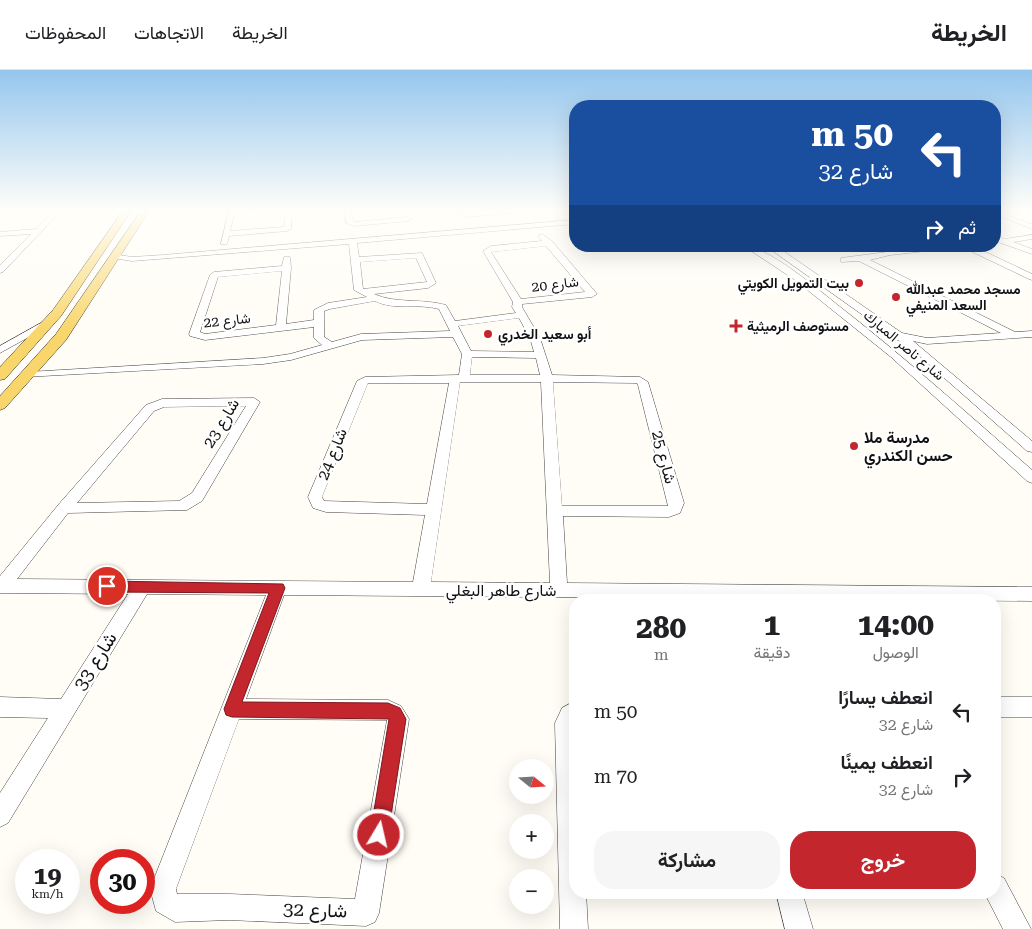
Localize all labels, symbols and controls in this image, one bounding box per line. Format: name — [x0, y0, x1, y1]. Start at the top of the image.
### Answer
text: الخريطة — [931, 19, 1007, 47]
text: المحفوظات — [25, 22, 106, 43]
text: الاتجاهات — [134, 22, 204, 43]
text: الخريطة — [232, 22, 288, 43]
text: 50 m — [811, 114, 893, 155]
icon: left — [911, 120, 976, 185]
text: شارع 32 — [819, 159, 893, 184]
icon: right — [920, 215, 948, 243]
text: ثم — [958, 216, 976, 239]
street label: شارع 20 — [531, 273, 580, 298]
place label: بيت التمويل الكويتي — [738, 275, 849, 295]
marker: بيت التمويل الكويتي — [853, 277, 865, 289]
place label: مسجد محمد عبدالله السعد المنيفي — [906, 280, 1021, 317]
marker: مسجد محمد عبدالله السعد المنيفي — [890, 291, 902, 303]
street label: شارع ناصر المبارك — [859, 307, 947, 386]
street label: شارع 22 — [203, 310, 252, 333]
place label: مستوصف الرميثية — [747, 318, 849, 335]
marker: مستوصف الرميثية — [729, 319, 743, 333]
place label: أبو سعيد الخدري — [498, 326, 592, 346]
marker: أبو سعيد الخدري — [482, 328, 494, 340]
street label: شارع 23 — [199, 395, 245, 452]
street label: شارع 24 — [313, 425, 353, 483]
street label: شارع 25 — [646, 428, 680, 486]
place label: مدرسة ملا حسن الكندري — [864, 428, 953, 469]
marker: مدرسة ملا حسن الكندري — [848, 440, 860, 452]
pin — [86, 565, 128, 607]
icon: arrive — [93, 572, 121, 600]
street label: شارع طاهر البغلي — [446, 581, 556, 604]
text: 1 — [764, 607, 780, 642]
text: 14:00 — [857, 607, 934, 642]
text: 280 — [636, 610, 686, 645]
street label: شارع 33 — [68, 628, 123, 695]
text: دقيقة — [753, 643, 790, 662]
text: الوصول — [873, 643, 919, 662]
text: m — [654, 645, 669, 664]
text: انعطف يسارًا — [838, 686, 933, 709]
icon: left — [948, 698, 976, 726]
text: 50 m — [594, 700, 637, 723]
text: شارع 32 — [879, 715, 933, 734]
text: انعطف يمينًا — [841, 751, 933, 774]
north arrow — [509, 759, 554, 804]
map controls — [509, 759, 554, 914]
icon: right — [948, 763, 976, 791]
text: 70 m — [594, 765, 637, 788]
text: شارع 32 — [879, 780, 933, 799]
position arrow — [352, 808, 404, 860]
button: + — [509, 814, 554, 859]
button: مشاركة — [594, 831, 780, 889]
button: خروج — [790, 831, 976, 889]
speed limit sign: 30 — [90, 849, 155, 914]
text: 19 — [33, 861, 62, 890]
button: − — [509, 869, 554, 914]
text: km/h — [31, 887, 64, 901]
street label: شارع 32 — [282, 897, 348, 924]

